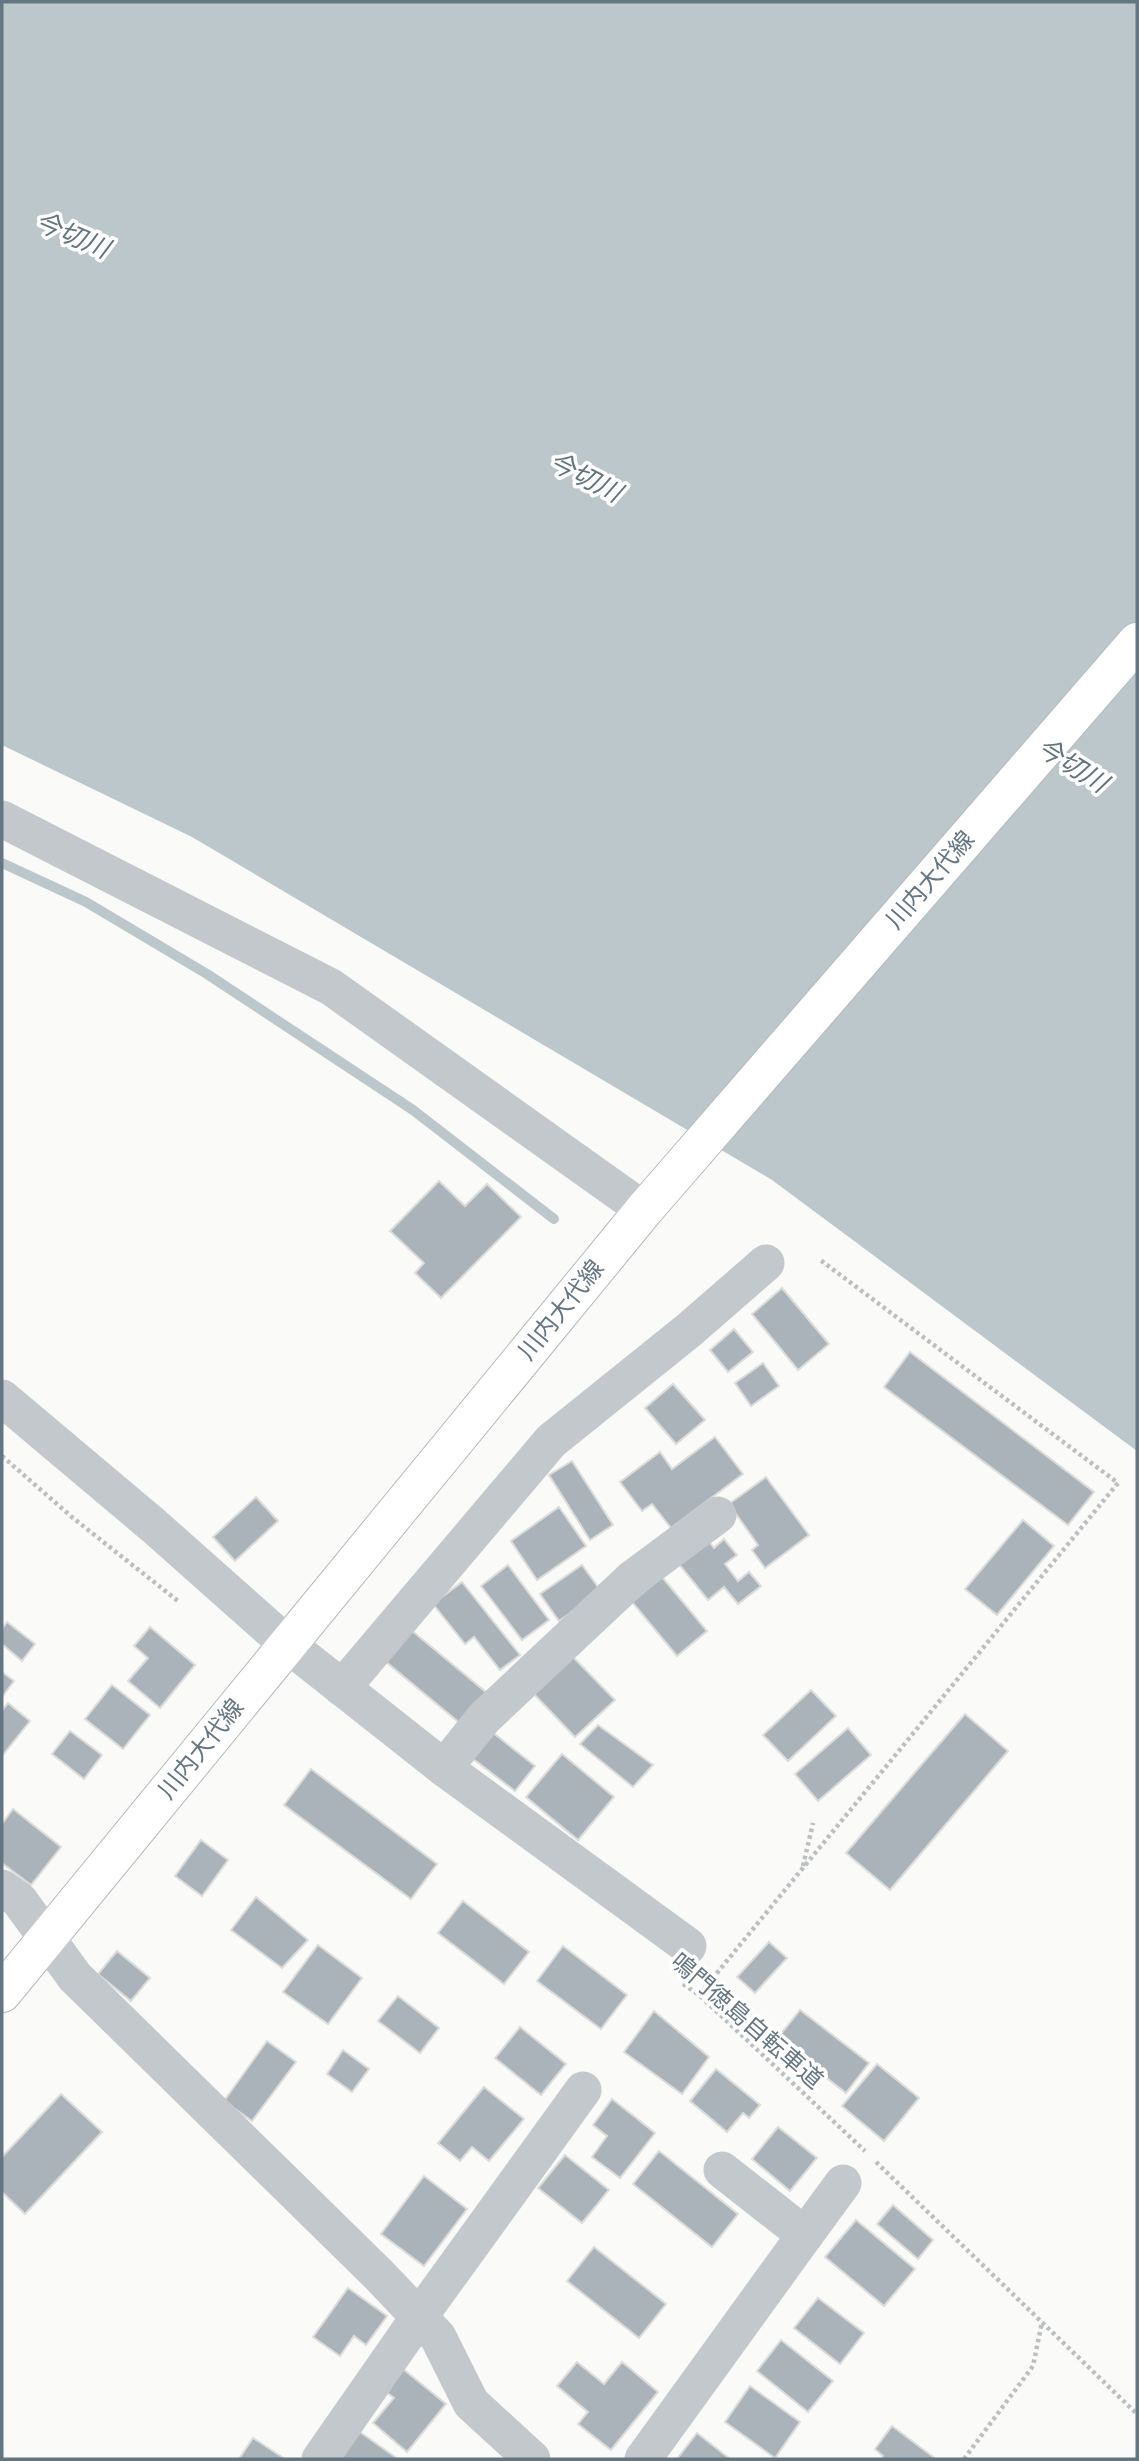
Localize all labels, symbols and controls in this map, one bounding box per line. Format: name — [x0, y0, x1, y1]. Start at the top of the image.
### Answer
water label: 今切川 — [29, 202, 118, 267]
water label: 今切川 — [543, 442, 631, 511]
water label: 今切川 — [1030, 728, 1118, 802]
street label: 川内大代線 — [877, 823, 981, 935]
street label: 川内大代線 — [509, 1252, 610, 1366]
street label: 川内大代線 — [149, 1691, 250, 1805]
street label: 鳴門徳島自転車道 — [665, 1944, 831, 2095]

